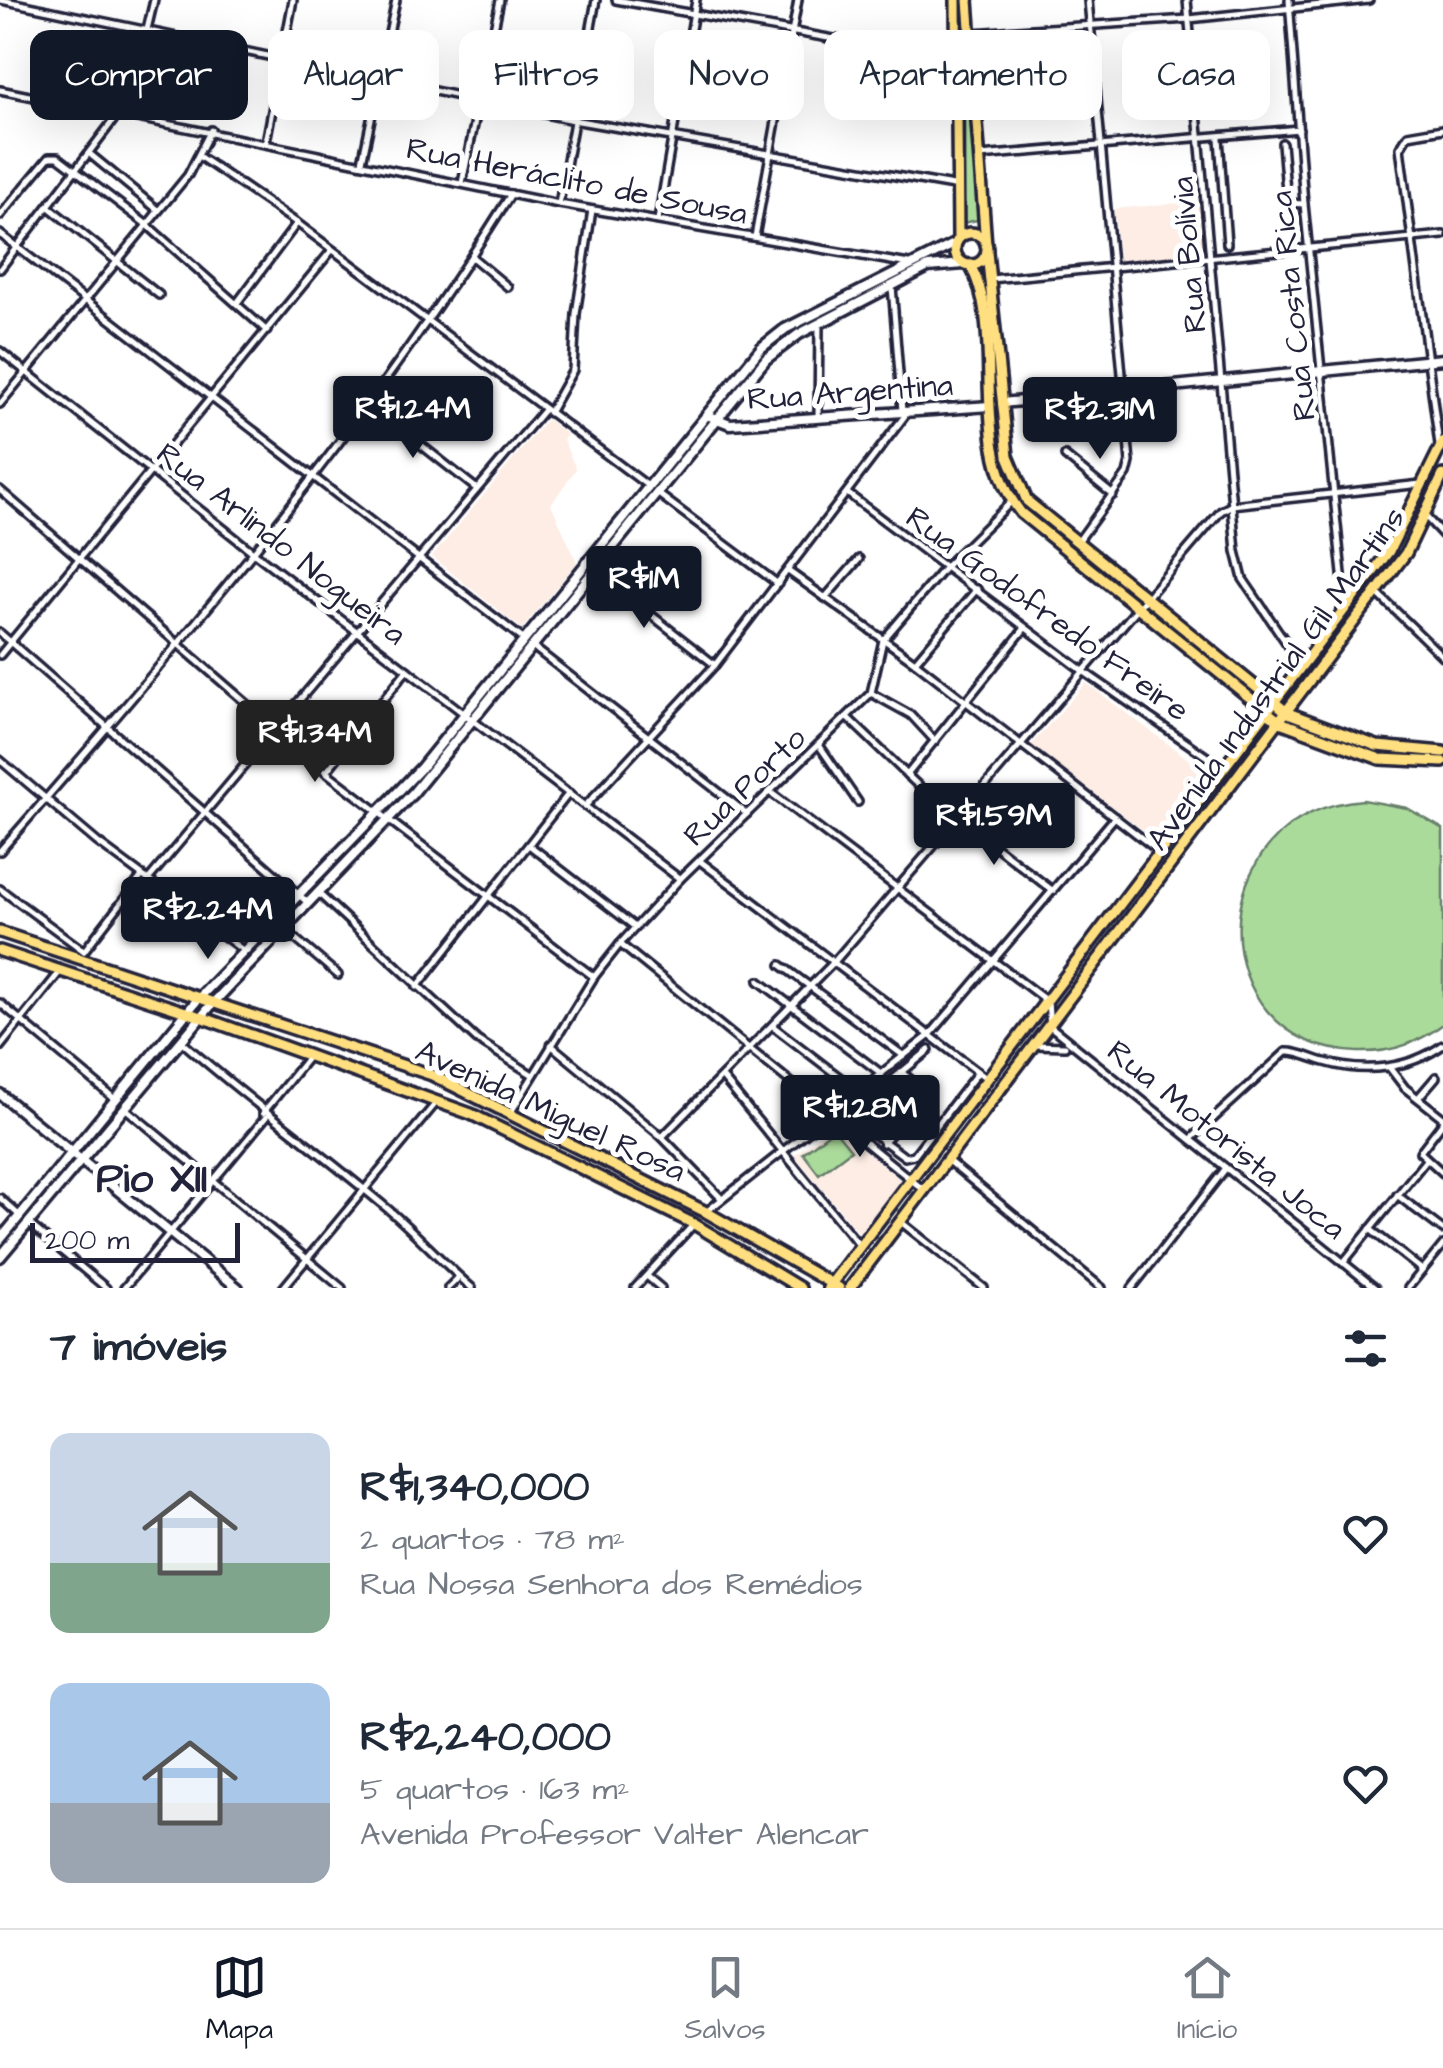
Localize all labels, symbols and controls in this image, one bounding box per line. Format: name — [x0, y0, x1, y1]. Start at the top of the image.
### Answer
chip: Comprar — [30, 30, 248, 120]
chip: Alugar — [268, 30, 439, 120]
chip: Filtros — [459, 30, 634, 120]
chip: Novo — [654, 30, 804, 120]
chip: Apartamento — [824, 30, 1102, 120]
chip: Casa — [1122, 30, 1270, 120]
street label: Rua Heráclito de Sousa — [402, 126, 751, 237]
street label: Rua Bolívia — [1160, 175, 1219, 335]
street label: Rua Costa Rica — [1259, 189, 1328, 423]
street label: Rua Argentina — [746, 363, 955, 422]
pin: R$1.24M — [321, 376, 505, 461]
pin: R$2.31M — [1008, 377, 1192, 462]
text: R$1.24M — [355, 386, 471, 431]
text: R$2.31M — [1045, 387, 1155, 432]
street label: Rua Arlindo Nogueira — [147, 432, 416, 656]
street label: Rua Godofredo Freire — [896, 496, 1198, 733]
street label: Avenida Industrial Gil Martins — [1136, 498, 1416, 860]
pin: R$1M — [585, 546, 703, 631]
text: R$1M — [608, 556, 680, 601]
pin: R$1.34M — [223, 700, 407, 785]
text: R$1.34M — [258, 710, 372, 755]
street label: Rua Porto — [674, 717, 816, 857]
pin: R$1.59M — [902, 783, 1086, 868]
text: R$1.59M — [936, 793, 1052, 838]
pin: R$2.24M — [116, 877, 300, 962]
text: R$2.24M — [143, 887, 273, 932]
street label: Avenida Miguel Rosa — [408, 1029, 693, 1194]
street label: Rua Motorista Joca — [1097, 1030, 1355, 1251]
pin: R$1.28M — [768, 1075, 952, 1160]
text: R$1.28M — [803, 1085, 917, 1130]
district label: Pio XII — [96, 1151, 208, 1209]
scale bar — [30, 1218, 240, 1262]
text: 200 m — [45, 1221, 129, 1260]
text: 7 imóveis — [50, 1319, 227, 1377]
icon: filters — [1338, 1321, 1393, 1376]
text: R$1,340,000 — [360, 1459, 590, 1517]
icon: home — [130, 1473, 250, 1593]
icon: heart — [1338, 1506, 1393, 1561]
text: 2 quartos · 78 m² — [360, 1517, 625, 1562]
text: Rua Nossa Senhora dos Remédios — [360, 1562, 863, 1607]
text: R$2,240,000 — [360, 1709, 611, 1767]
icon: home — [130, 1723, 250, 1843]
icon: heart — [1338, 1756, 1393, 1811]
text: 5 quartos · 163 m² — [360, 1767, 629, 1812]
text: Avenida Professor Valter Alencar — [360, 1812, 869, 1857]
tab: Mapa — [206, 1950, 273, 2049]
tab: Salvos — [685, 1950, 766, 2049]
tab: Início — [1177, 1950, 1237, 2049]

